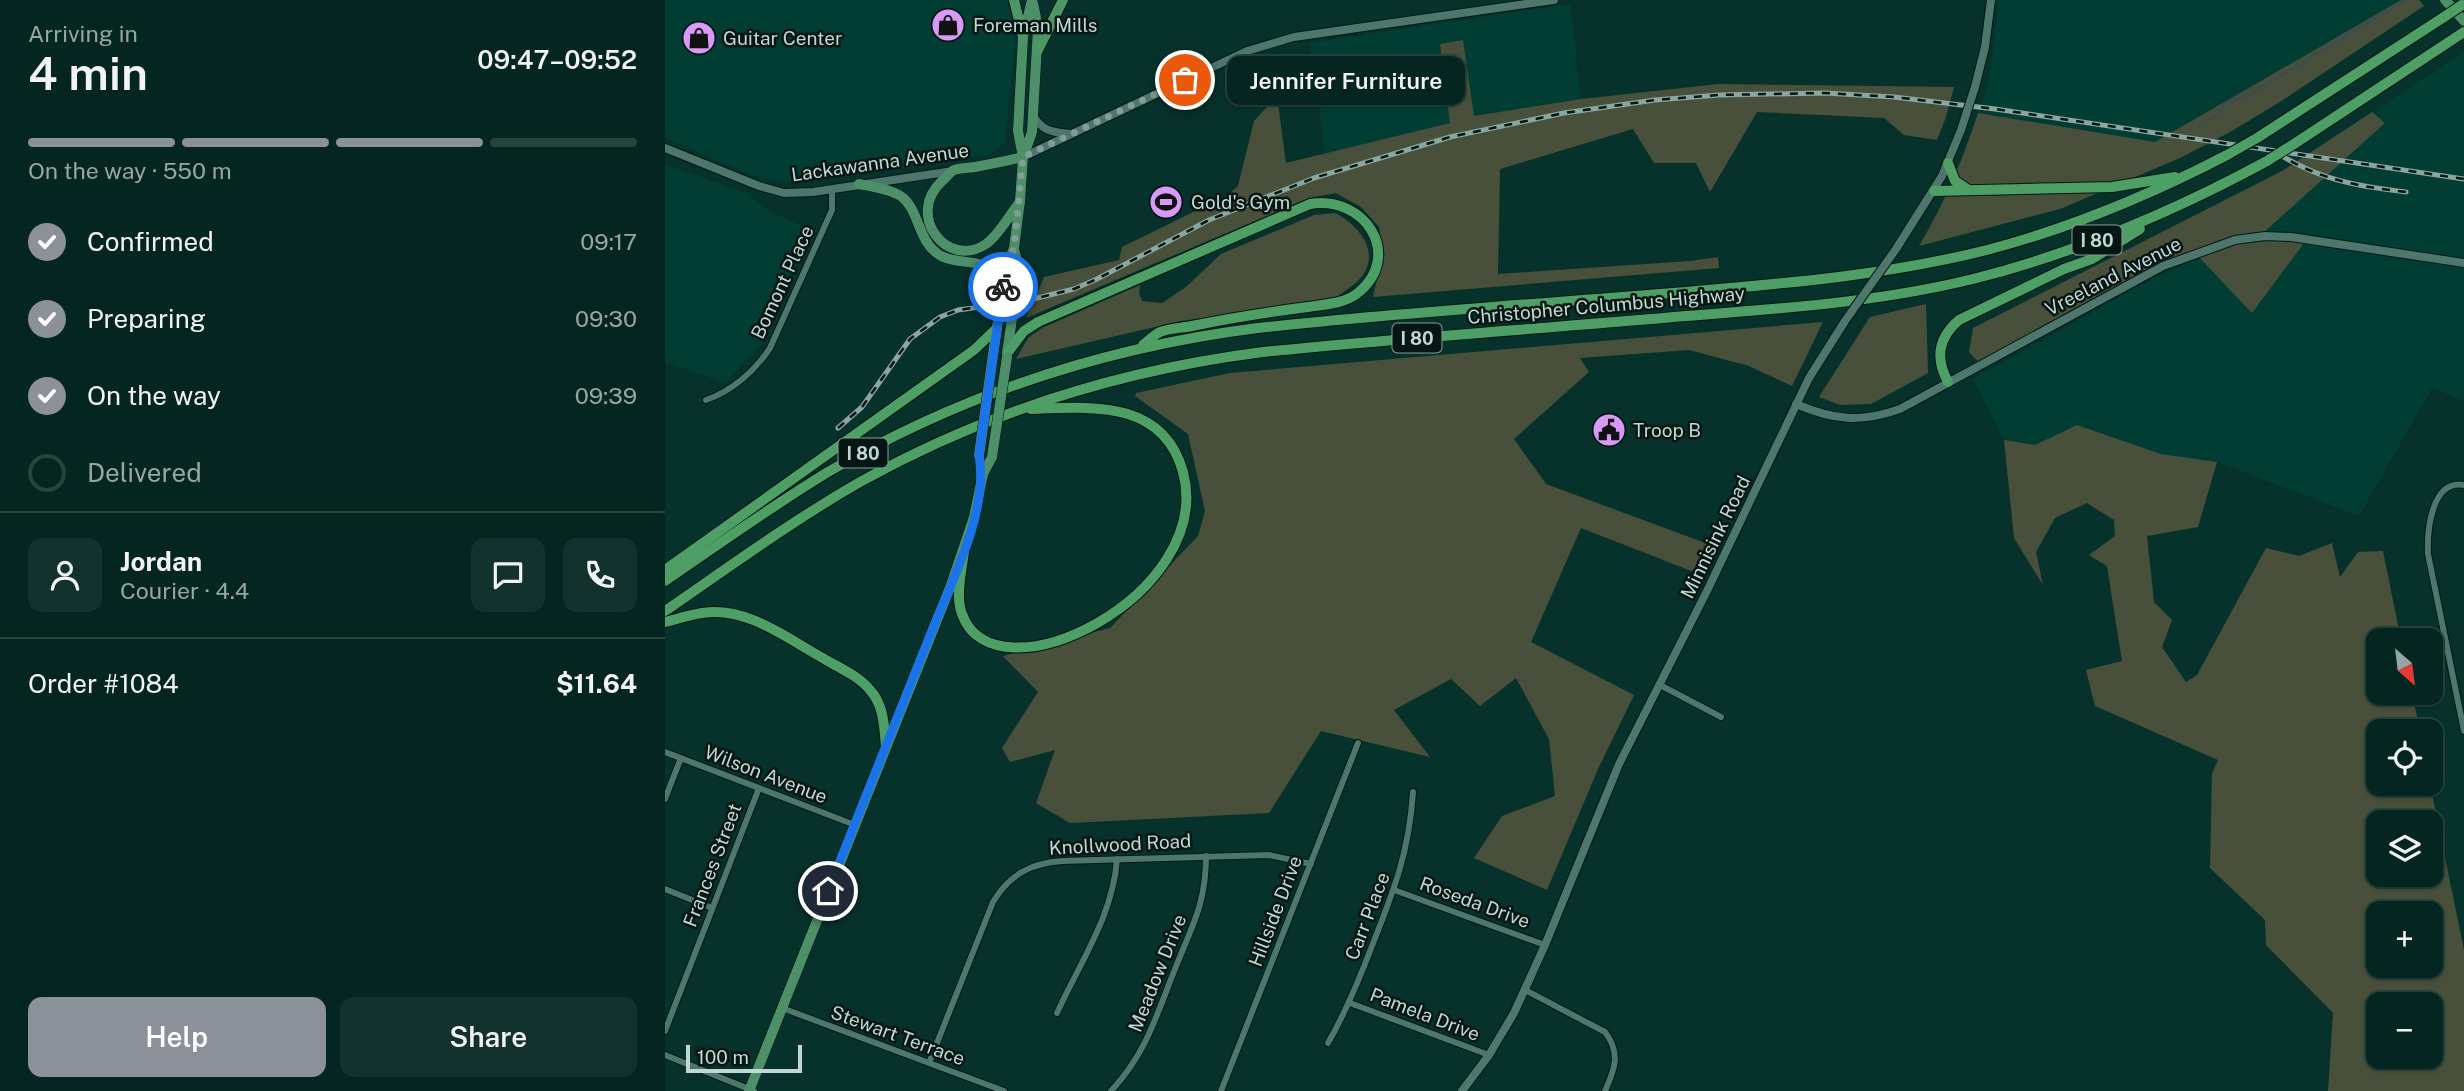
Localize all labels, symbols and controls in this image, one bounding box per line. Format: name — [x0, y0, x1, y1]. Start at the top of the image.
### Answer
shop icon: Foreman Mills — [929, 6, 967, 44]
place label: Foreman Mills — [973, 14, 1097, 36]
shop icon: Guitar Center — [680, 19, 718, 57]
text: Arriving in — [28, 20, 138, 47]
place label: Guitar Center — [723, 27, 842, 49]
text: 09:47–09:52 — [477, 44, 637, 75]
text: 4 min — [28, 46, 148, 100]
pin — [1155, 50, 1215, 110]
callout: Jennifer Furniture — [1227, 56, 1465, 104]
icon: bag — [1166, 61, 1204, 99]
text: Jennifer Furniture — [1249, 67, 1443, 94]
street label: Lackawanna Avenue — [790, 139, 970, 185]
text: On the way · 550 m — [28, 157, 232, 184]
sports icon: Gold's Gym — [1147, 183, 1185, 221]
place label: Gold's Gym — [1191, 191, 1290, 213]
street label: Bomont Place — [746, 222, 818, 342]
icon: check — [28, 223, 66, 261]
text: Confirmed — [87, 226, 214, 257]
road number: I 80 — [2073, 226, 2121, 254]
text: 09:17 — [580, 228, 637, 255]
street label: Vreeland Avenue — [2041, 232, 2185, 320]
courier — [968, 252, 1038, 322]
icon: bike — [984, 268, 1022, 306]
street label: Christopher Columbus Highway — [1466, 282, 1746, 328]
icon: check — [28, 300, 66, 338]
text: Preparing — [87, 303, 206, 334]
text: 09:30 — [575, 305, 637, 332]
road number: I 80 — [1393, 324, 1441, 352]
icon: check — [28, 377, 66, 415]
text: On the way — [87, 380, 221, 411]
text: 09:39 — [575, 382, 637, 409]
public building icon: Troop B — [1590, 411, 1628, 449]
place label: Troop B — [1633, 419, 1701, 441]
road number: I 80 — [839, 438, 887, 467]
text: Delivered — [87, 457, 202, 488]
street label: Minnisink Road — [1676, 472, 1754, 602]
button: person — [28, 538, 102, 612]
button: chat — [471, 538, 545, 612]
button: phone — [563, 538, 637, 612]
text: Jordan — [120, 546, 202, 577]
text: Courier · 4.4 — [120, 577, 249, 604]
north arrow — [2366, 628, 2443, 705]
map controls — [2366, 628, 2443, 1069]
text: Order #1084 — [28, 668, 179, 699]
text: $11.64 — [556, 668, 637, 699]
button: locate — [2366, 719, 2443, 796]
street label: Wilson Avenue — [702, 741, 830, 807]
street label: Frances Street — [678, 800, 746, 930]
button: layers — [2366, 810, 2443, 887]
street label: Knollwood Road — [1048, 829, 1192, 859]
street label: Hillside Drive — [1244, 853, 1306, 969]
pin — [798, 861, 858, 921]
street label: Carr Place — [1340, 869, 1394, 963]
icon: home — [809, 872, 847, 910]
street label: Roseda Drive — [1417, 872, 1533, 932]
button: + — [2366, 901, 2443, 978]
street label: Meadow Drive — [1123, 911, 1191, 1035]
street label: Pamela Drive — [1367, 983, 1483, 1045]
button: − — [2366, 992, 2443, 1069]
button: Help — [28, 997, 326, 1077]
button: Share — [340, 997, 637, 1077]
street label: Stewart Terrace — [828, 1001, 968, 1069]
scale bar — [686, 1042, 801, 1074]
text: 100 m — [697, 1046, 749, 1068]

